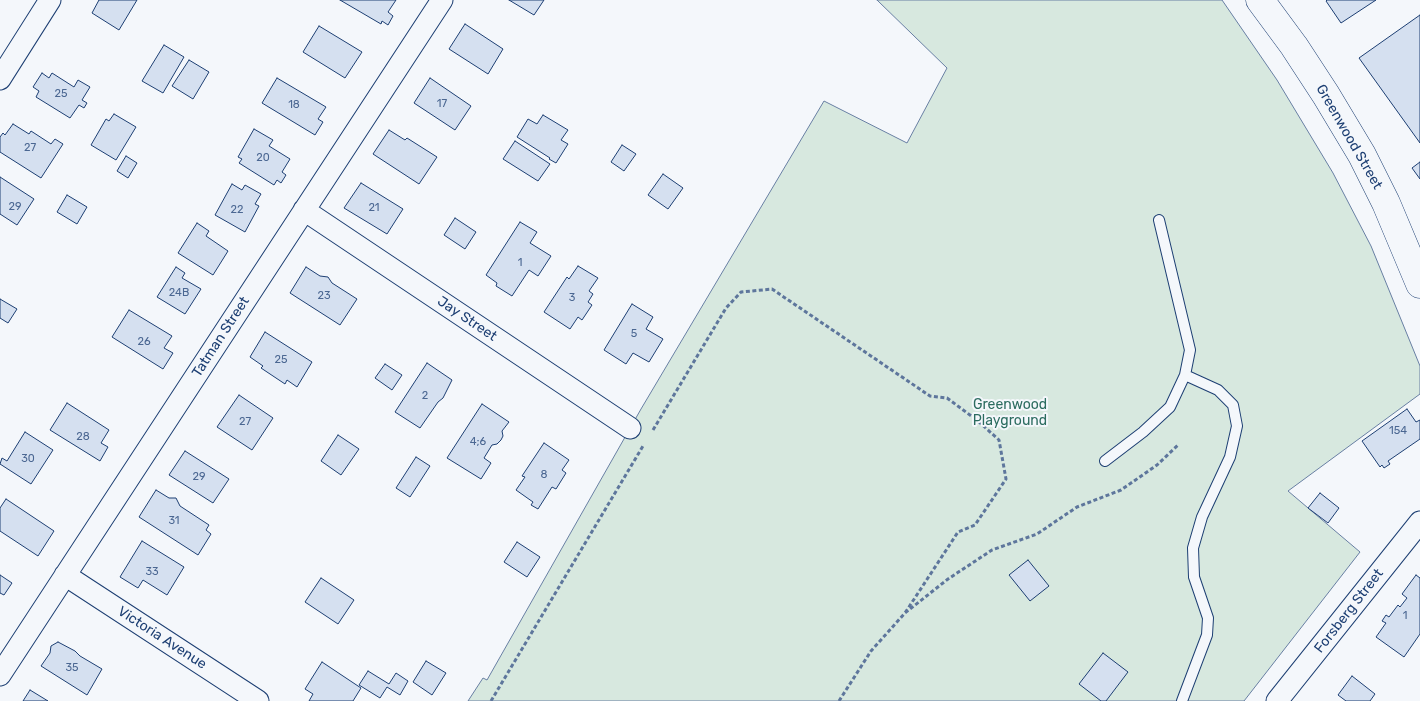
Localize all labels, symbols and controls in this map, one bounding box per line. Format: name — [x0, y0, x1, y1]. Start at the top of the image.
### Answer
street label: Greenwood Street — [1312, 82, 1386, 192]
house number: 25 — [55, 87, 67, 101]
house number: 17 — [437, 97, 447, 111]
house number: 18 — [288, 98, 300, 112]
house number: 27 — [24, 141, 36, 155]
house number: 20 — [256, 151, 270, 165]
house number: 29 — [9, 200, 21, 214]
house number: 21 — [368, 201, 380, 215]
house number: 22 — [231, 203, 243, 217]
house number: 1 — [518, 256, 522, 270]
house number: 24B — [169, 286, 189, 300]
house number: 23 — [317, 289, 331, 303]
house number: 3 — [569, 291, 575, 305]
street label: Jay Street — [434, 293, 500, 345]
street label: Tatman Street — [189, 294, 253, 380]
house number: 5 — [631, 327, 637, 341]
house number: 26 — [137, 335, 151, 349]
house number: 25 — [275, 353, 287, 367]
house number: 2 — [422, 389, 428, 403]
park label: Greenwood Playground — [973, 397, 1047, 430]
house number: 27 — [239, 415, 251, 429]
house number: 154 — [1389, 424, 1407, 438]
house number: 28 — [76, 430, 90, 444]
house number: 4;6 — [470, 435, 486, 449]
house number: 30 — [21, 452, 35, 466]
house number: 8 — [541, 468, 547, 482]
house number: 29 — [193, 470, 205, 484]
house number: 31 — [168, 514, 180, 528]
house number: 33 — [145, 565, 159, 579]
street label: Forsberg Street — [1311, 566, 1387, 656]
street label: Victoria Avenue — [114, 603, 210, 673]
house number: 1 — [1403, 609, 1407, 623]
house number: 35 — [65, 661, 79, 675]

